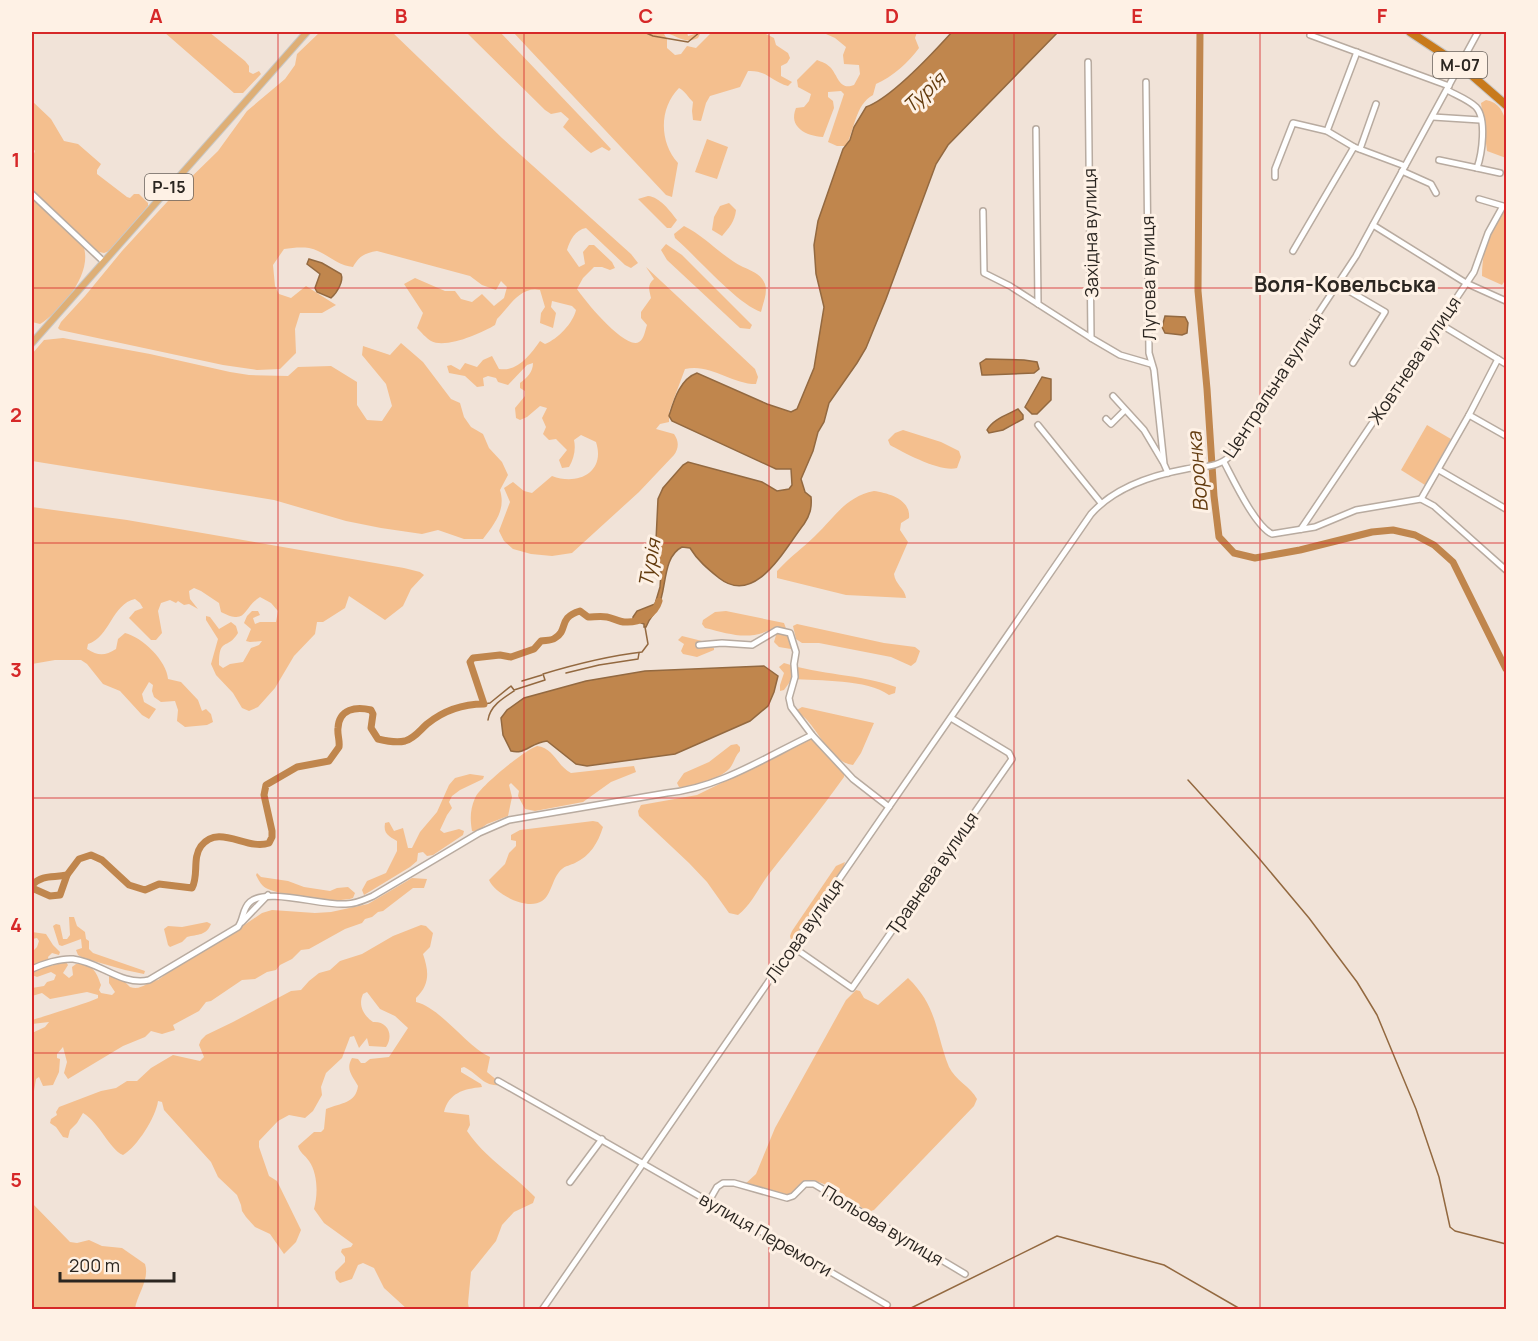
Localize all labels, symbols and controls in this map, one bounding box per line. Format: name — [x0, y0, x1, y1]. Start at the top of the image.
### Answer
text: A — [149, 2, 163, 29]
text: B — [395, 2, 408, 29]
text: C — [639, 2, 653, 29]
text: D — [885, 2, 899, 29]
text: E — [1131, 2, 1143, 29]
text: F — [1377, 2, 1388, 29]
road number: М-07 — [1433, 52, 1487, 78]
water label: Турія — [897, 64, 952, 118]
text: 1 — [12, 146, 20, 173]
street label: Західна вулиця — [1077, 168, 1103, 298]
road number: Р-15 — [145, 174, 193, 200]
street label: Лугова вулиця — [1135, 215, 1161, 341]
district label: Воля-Ковельська — [1254, 270, 1436, 298]
street label: Жовтнева вулиця — [1362, 291, 1466, 429]
street label: Центральна вулиця — [1217, 308, 1329, 462]
text: 2 — [10, 401, 22, 428]
water label: Воронка — [1180, 430, 1214, 513]
water label: Турія — [631, 535, 667, 589]
text: 3 — [10, 656, 22, 683]
street label: Травнева вулиця — [881, 807, 983, 939]
street label: Лісова вулиця — [760, 874, 848, 986]
text: 4 — [10, 911, 22, 938]
text: 5 — [10, 1166, 22, 1193]
street label: Польова вулиця — [818, 1179, 948, 1271]
street label: вулиця Перемоги — [695, 1186, 837, 1282]
scale bar — [60, 1245, 174, 1283]
text: 200 m — [69, 1253, 120, 1277]

